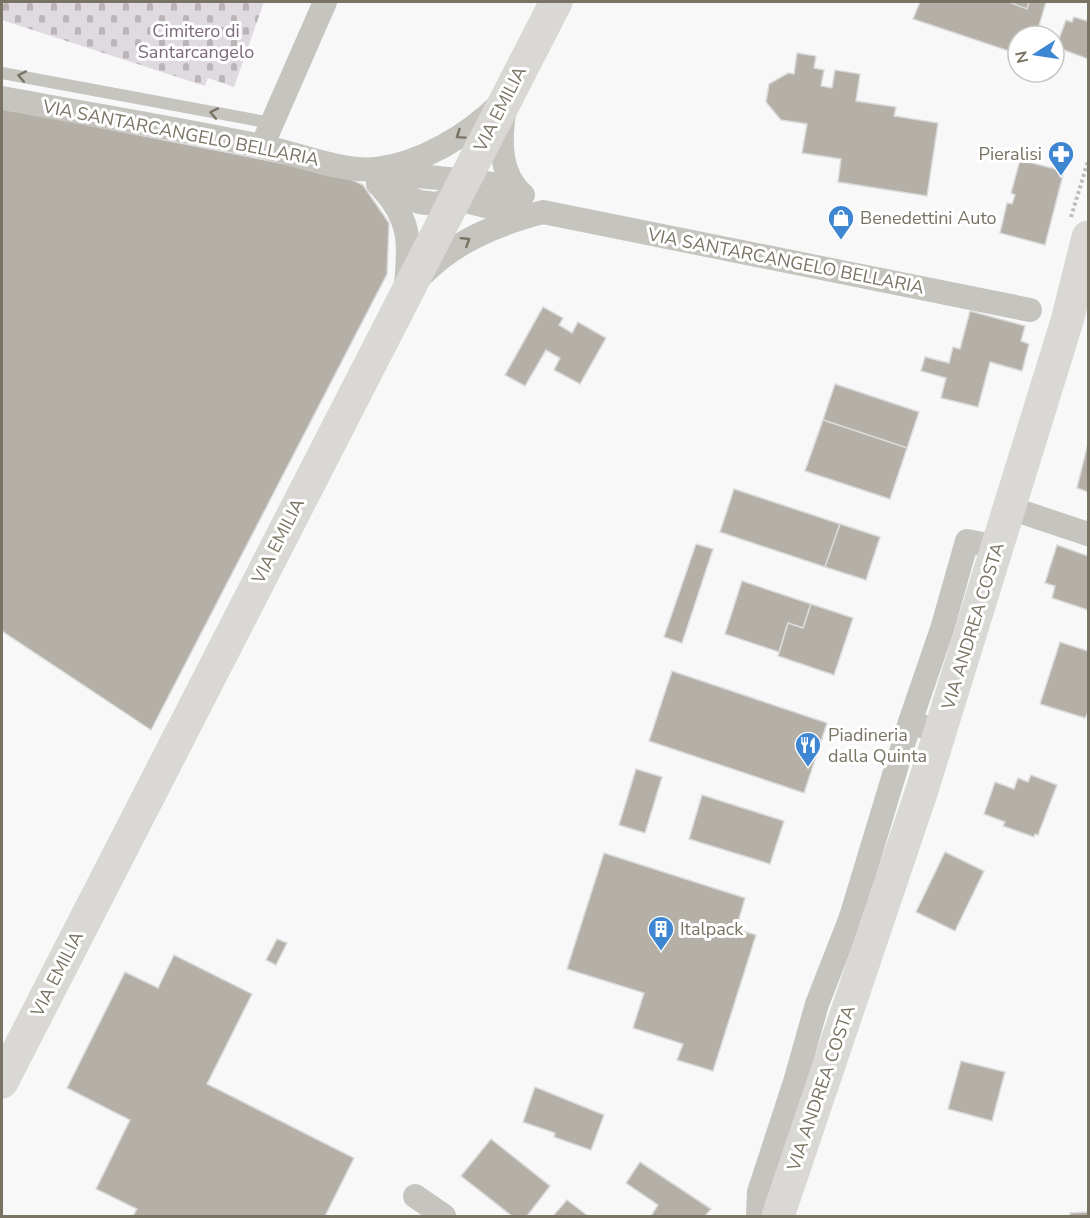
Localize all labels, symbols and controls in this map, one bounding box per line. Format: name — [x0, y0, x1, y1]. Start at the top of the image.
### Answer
park label: Cimitero di Santarcangelo — [138, 19, 254, 64]
north arrow — [1006, 24, 1066, 84]
text: N — [1010, 49, 1034, 65]
street label: VIA EMILIA — [468, 62, 532, 157]
one-way arrow — [18, 71, 27, 83]
street label: VIA SANTARCANGELO BELLARIA — [40, 94, 321, 172]
one-way arrow — [209, 107, 219, 119]
one-way arrow — [456, 128, 467, 139]
pharmacy icon: Pieralisi — [1046, 139, 1076, 177]
place label: Pieralisi — [979, 142, 1042, 166]
shop icon: Benedettini Auto — [826, 203, 856, 241]
place label: Benedettini Auto — [860, 206, 997, 230]
street label: VIA SANTARCANGELO BELLARIA — [645, 222, 926, 300]
one-way arrow — [459, 237, 470, 248]
street label: VIA EMILIA — [246, 494, 310, 589]
street label: VIA ANDREA COSTA — [936, 540, 1010, 713]
place label: Piadineria dalla Quinta — [828, 723, 927, 768]
restaurant icon: Piadineria dalla Quinta — [793, 730, 823, 768]
building icon: Italpack — [646, 914, 676, 952]
place label: Italpack — [680, 917, 744, 941]
street label: VIA EMILIA — [25, 927, 89, 1022]
street label: VIA ANDREA COSTA — [781, 1002, 861, 1175]

